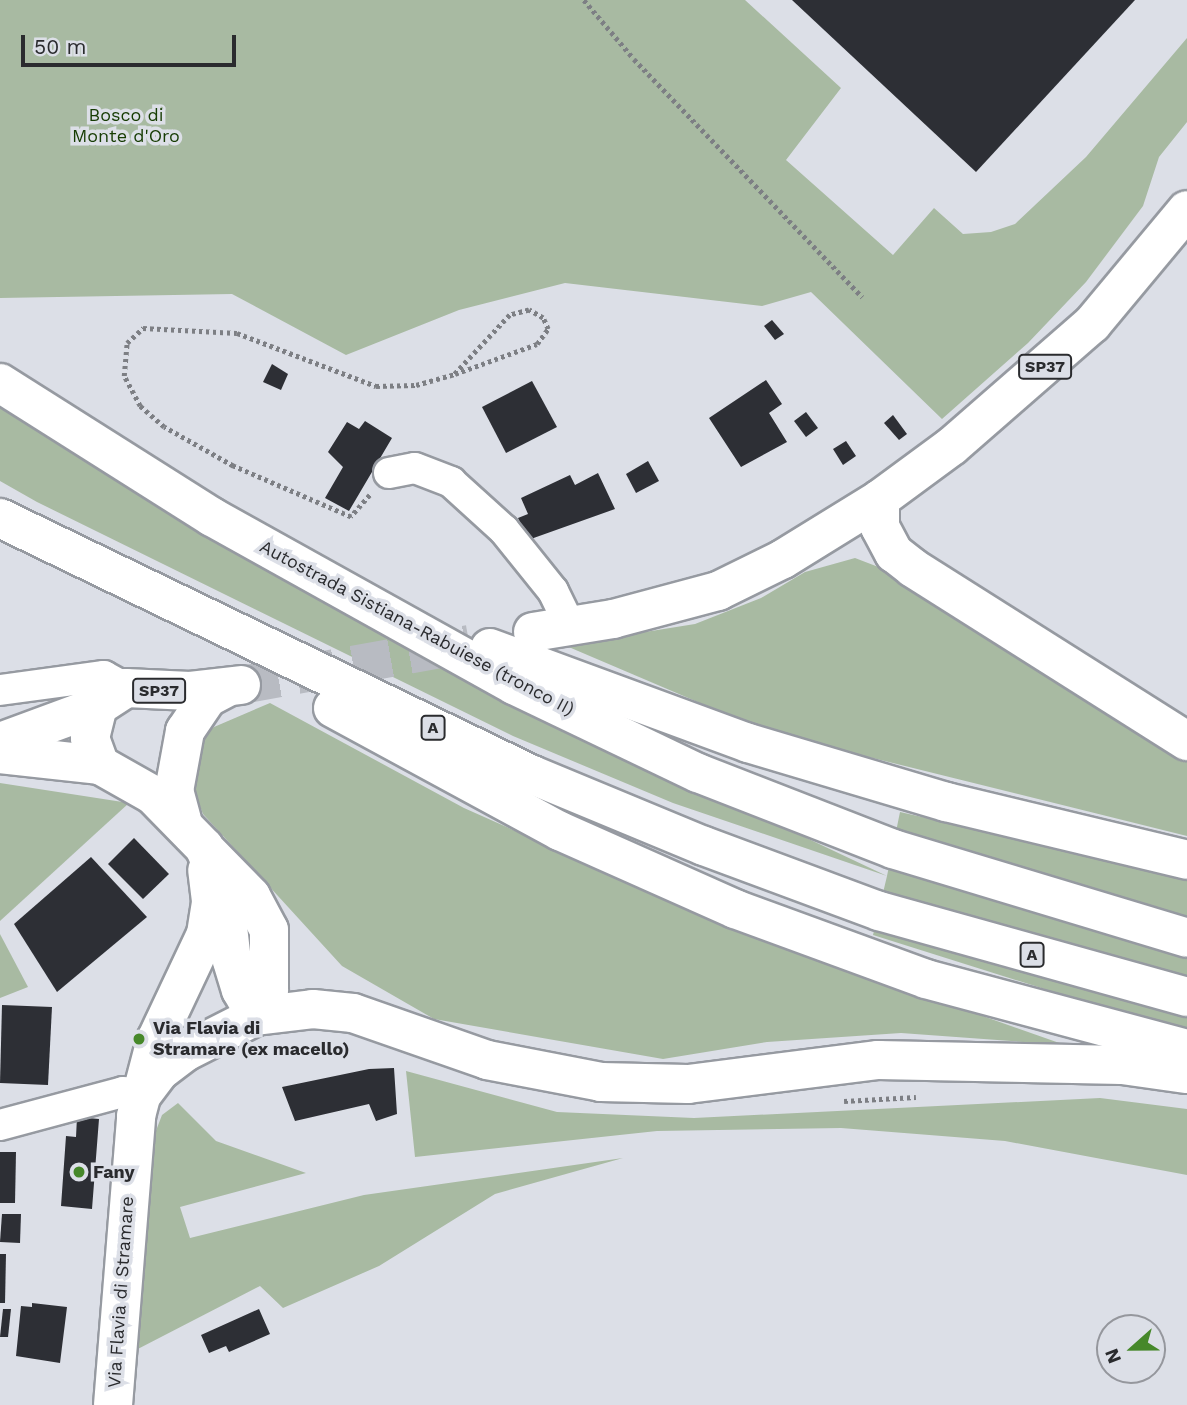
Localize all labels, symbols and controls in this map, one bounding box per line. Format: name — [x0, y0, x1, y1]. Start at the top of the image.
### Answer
scale bar — [24, 21, 240, 65]
text: 50 m — [34, 34, 86, 59]
park label: Bosco di Monte d'Oro — [72, 105, 180, 148]
road number: SP37 — [1017, 354, 1073, 380]
street label: Autostrada Sistiana-Rabuiese (tronco II) — [256, 536, 578, 720]
road number: SP37 — [131, 678, 187, 704]
road number: A — [419, 716, 447, 740]
road number: A — [1018, 942, 1046, 967]
place label: Via Flavia di Stramare (ex macello) — [153, 1018, 350, 1060]
marker: Via Flavia di Stramare (ex macello) — [131, 1031, 147, 1047]
place label: Fany — [93, 1161, 135, 1183]
marker: Fany — [71, 1164, 87, 1180]
street label: Via Flavia di Stramare — [103, 1195, 139, 1389]
north arrow — [1096, 1314, 1166, 1384]
text: N — [1100, 1345, 1126, 1367]

